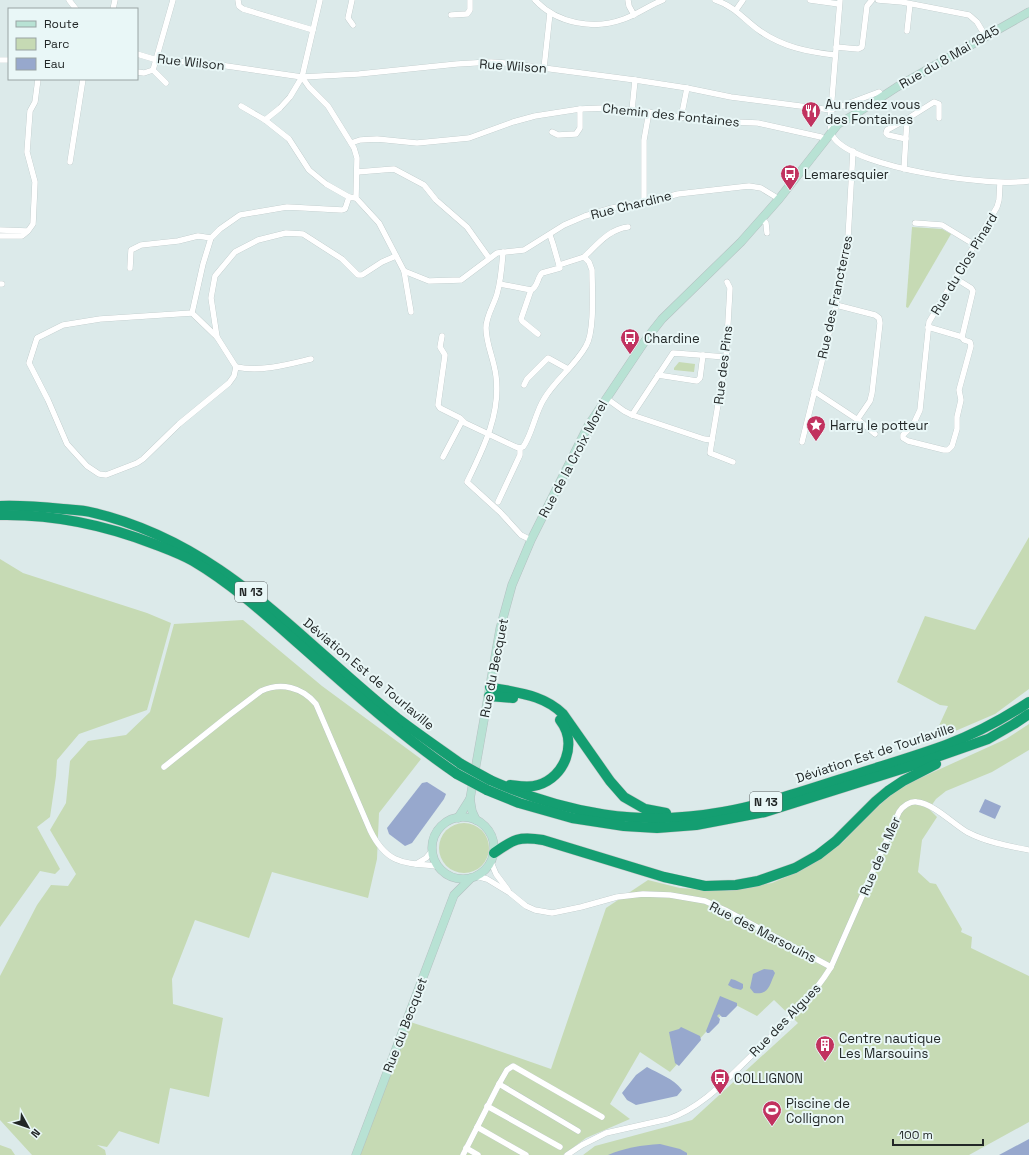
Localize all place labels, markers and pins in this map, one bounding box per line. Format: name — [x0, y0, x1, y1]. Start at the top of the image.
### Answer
place label: Au rendez vous des Fontaines — [825, 96, 920, 128]
restaurant icon: Au rendez vous des Fontaines — [800, 100, 822, 128]
bus stop icon: Lemaresquier — [779, 163, 801, 191]
place label: Lemaresquier — [804, 166, 889, 183]
bus stop icon: Chardine — [619, 327, 641, 355]
place label: Chardine — [644, 330, 700, 347]
place icon: Harry le potteur — [805, 414, 827, 442]
place label: Harry le potteur — [830, 417, 929, 434]
place label: Centre nautique Les Marsouins — [839, 1030, 941, 1062]
building icon: Centre nautique Les Marsouins — [814, 1034, 836, 1062]
bus stop icon: COLLIGNON — [709, 1067, 731, 1095]
place label: COLLIGNON — [734, 1070, 803, 1087]
place label: Piscine de Collignon — [786, 1095, 850, 1127]
sports icon: Piscine de Collignon — [761, 1099, 783, 1127]

